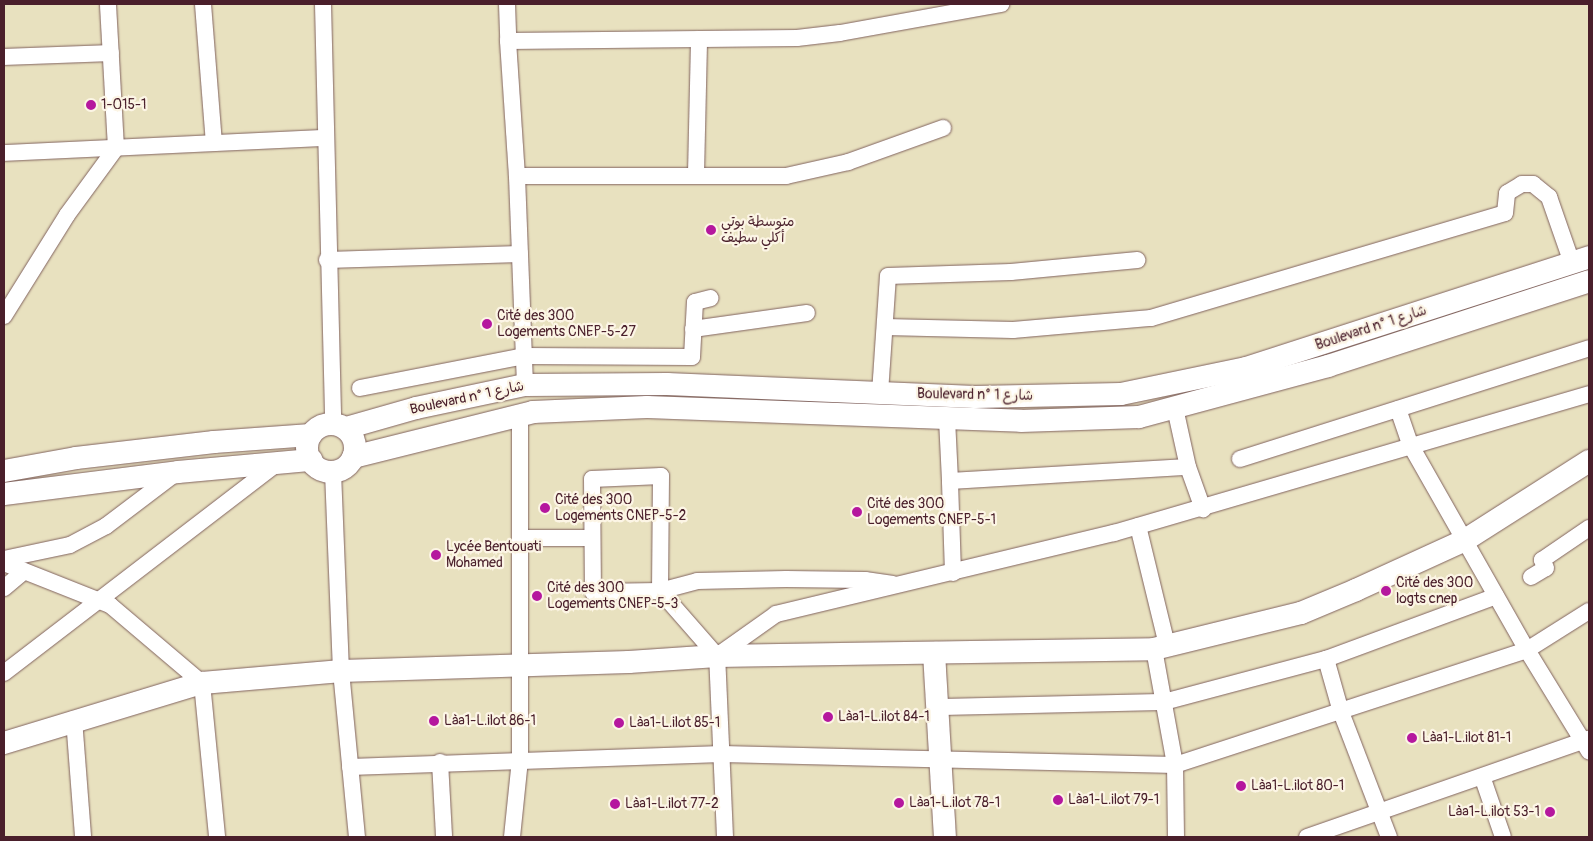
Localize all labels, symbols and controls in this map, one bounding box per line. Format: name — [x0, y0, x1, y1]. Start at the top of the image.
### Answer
place label: 1-015-1 — [101, 97, 146, 113]
marker: 1-015-1 — [85, 99, 97, 111]
place label: متوسطة بوتي أكلي سطيف — [721, 214, 794, 246]
marker: متوسطة بوتي أكلي سطيف — [705, 224, 717, 236]
street label: Boulevard n° شارع 1 — [1313, 302, 1429, 354]
place label: Cité des 300 Logements CNEP-5-27 — [497, 308, 636, 341]
marker: Cité des 300 Logements CNEP-5-27 — [481, 318, 493, 330]
street label: Boulevard n° شارع 1 — [408, 378, 526, 418]
street label: Boulevard n° شارع 1 — [917, 386, 1033, 404]
place label: Cité des 300 Logements CNEP-5-2 — [555, 492, 686, 524]
place label: Cité des 300 Logements CNEP-5-1 — [867, 496, 996, 528]
marker: Cité des 300 Logements CNEP-5-2 — [539, 502, 551, 514]
marker: Cité des 300 Logements CNEP-5-1 — [851, 506, 863, 518]
place label: Lycée Bentouati Mohamed — [446, 539, 541, 572]
marker: Lycée Bentouati Mohamed — [430, 549, 442, 561]
place label: Cité des 300 logts cnep — [1396, 575, 1473, 608]
place label: Cité des 300 Logements CNEP-5-3 — [547, 580, 678, 612]
marker: Cité des 300 logts cnep — [1380, 585, 1392, 597]
marker: Cité des 300 Logements CNEP-5-3 — [531, 590, 543, 602]
place label: Làa1-L.ilot 84-1 — [838, 709, 930, 725]
marker: Làa1-L.ilot 84-1 — [822, 711, 834, 723]
place label: Làa1-L.ilot 86-1 — [444, 713, 536, 729]
marker: Làa1-L.ilot 86-1 — [428, 715, 440, 727]
place label: Làa1-L.ilot 85-1 — [629, 715, 720, 731]
marker: Làa1-L.ilot 85-1 — [613, 717, 625, 729]
place label: Làa1-L.ilot 81-1 — [1422, 730, 1511, 746]
marker: Làa1-L.ilot 81-1 — [1406, 732, 1418, 744]
place label: Làa1-L.ilot 80-1 — [1251, 778, 1344, 794]
marker: Làa1-L.ilot 80-1 — [1235, 780, 1247, 792]
place label: Làa1-L.ilot 79-1 — [1068, 792, 1159, 808]
marker: Làa1-L.ilot 79-1 — [1052, 794, 1064, 806]
place label: Làa1-L.ilot 78-1 — [909, 795, 1000, 811]
place label: Làa1-L.ilot 77-2 — [625, 796, 719, 812]
marker: Làa1-L.ilot 78-1 — [893, 797, 905, 809]
marker: Làa1-L.ilot 77-2 — [609, 798, 621, 810]
place label: Làa1-L.ilot 53-1 — [1448, 804, 1540, 820]
marker: Làa1-L.ilot 53-1 — [1544, 806, 1556, 818]

